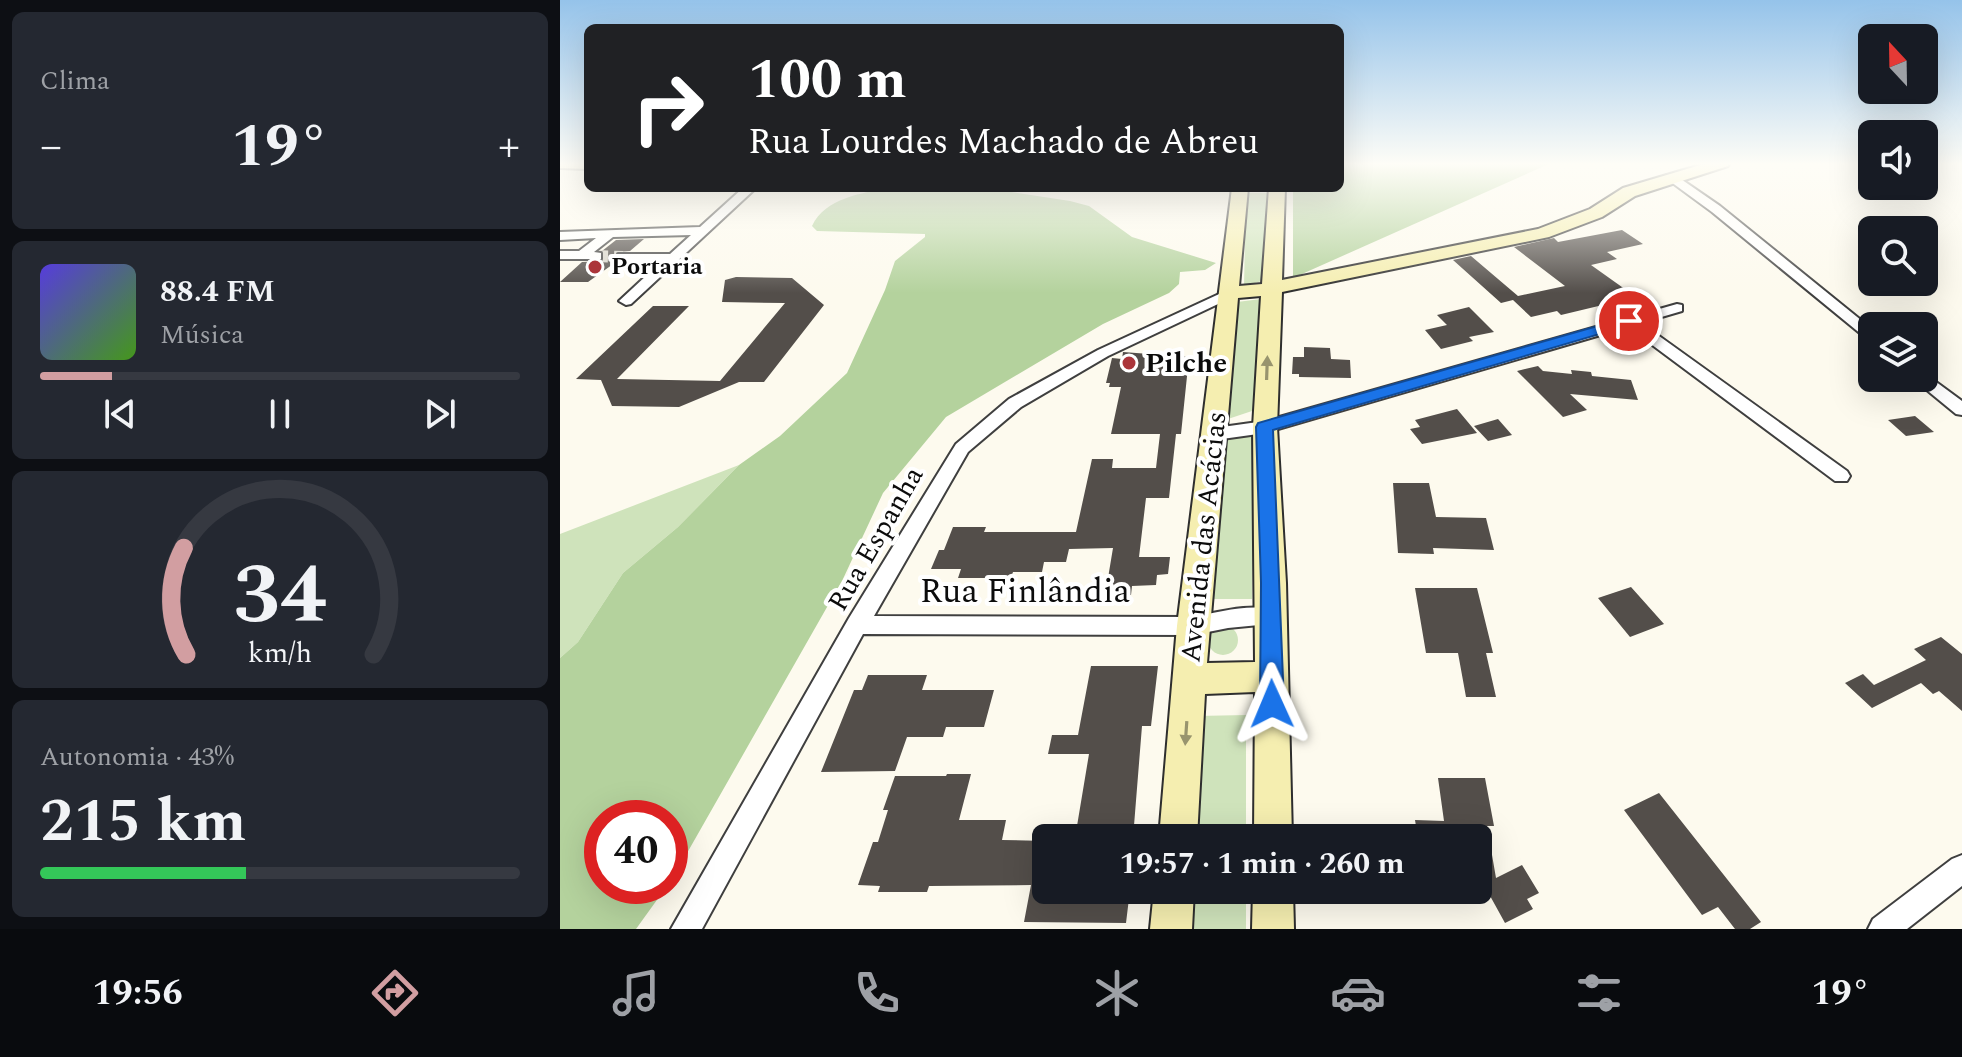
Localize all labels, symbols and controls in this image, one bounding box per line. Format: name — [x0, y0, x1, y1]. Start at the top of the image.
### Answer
north arrow — [1858, 24, 1938, 104]
map controls — [1858, 24, 1938, 392]
text: 100 m — [748, 38, 907, 123]
icon: right — [616, 56, 720, 160]
text: Clima — [40, 61, 110, 101]
text: 19° — [231, 101, 329, 193]
text: − — [40, 113, 62, 180]
text: + — [498, 113, 520, 180]
text: Rua Lourdes Machado de Abreu — [748, 115, 1259, 170]
button: sound — [1858, 120, 1938, 200]
button: search — [1858, 216, 1938, 296]
place label: Portaria — [611, 249, 703, 285]
marker: Portaria — [586, 258, 604, 276]
text: 88.4 FM — [160, 269, 275, 315]
pin — [1595, 287, 1663, 355]
icon: arrive — [1607, 299, 1651, 343]
button: layers — [1858, 312, 1938, 392]
text: Música — [160, 315, 244, 355]
place label: Pilche — [1145, 342, 1227, 385]
marker: Pilche — [1120, 354, 1138, 372]
one-way arrow — [1260, 355, 1273, 380]
icon: previous — [98, 392, 142, 436]
icon: pause — [258, 392, 302, 436]
icon: next — [418, 392, 462, 436]
street label: Avenida das Acácias — [1169, 409, 1239, 665]
street label: Rua Espanha — [817, 458, 935, 620]
text: 34 — [233, 533, 327, 660]
street label: Rua Finlândia — [920, 566, 1131, 618]
text: km/h — [248, 632, 312, 675]
position arrow — [1230, 662, 1314, 746]
one-way arrow — [1179, 721, 1192, 746]
text: Autonomia · 43% — [40, 737, 234, 777]
text: 215 km — [40, 776, 246, 868]
speed limit sign: 40 — [584, 800, 688, 904]
text: 19:57 · 1 min · 260 m — [1119, 841, 1405, 887]
icon: directions — [367, 965, 423, 1021]
icon: music — [608, 965, 664, 1021]
icon: phone — [849, 965, 905, 1021]
icon: climate — [1089, 965, 1145, 1021]
icon: car — [1330, 965, 1386, 1021]
icon: filters — [1571, 965, 1627, 1021]
text: 19:56 — [92, 966, 183, 1021]
text: 19° — [1811, 966, 1870, 1021]

